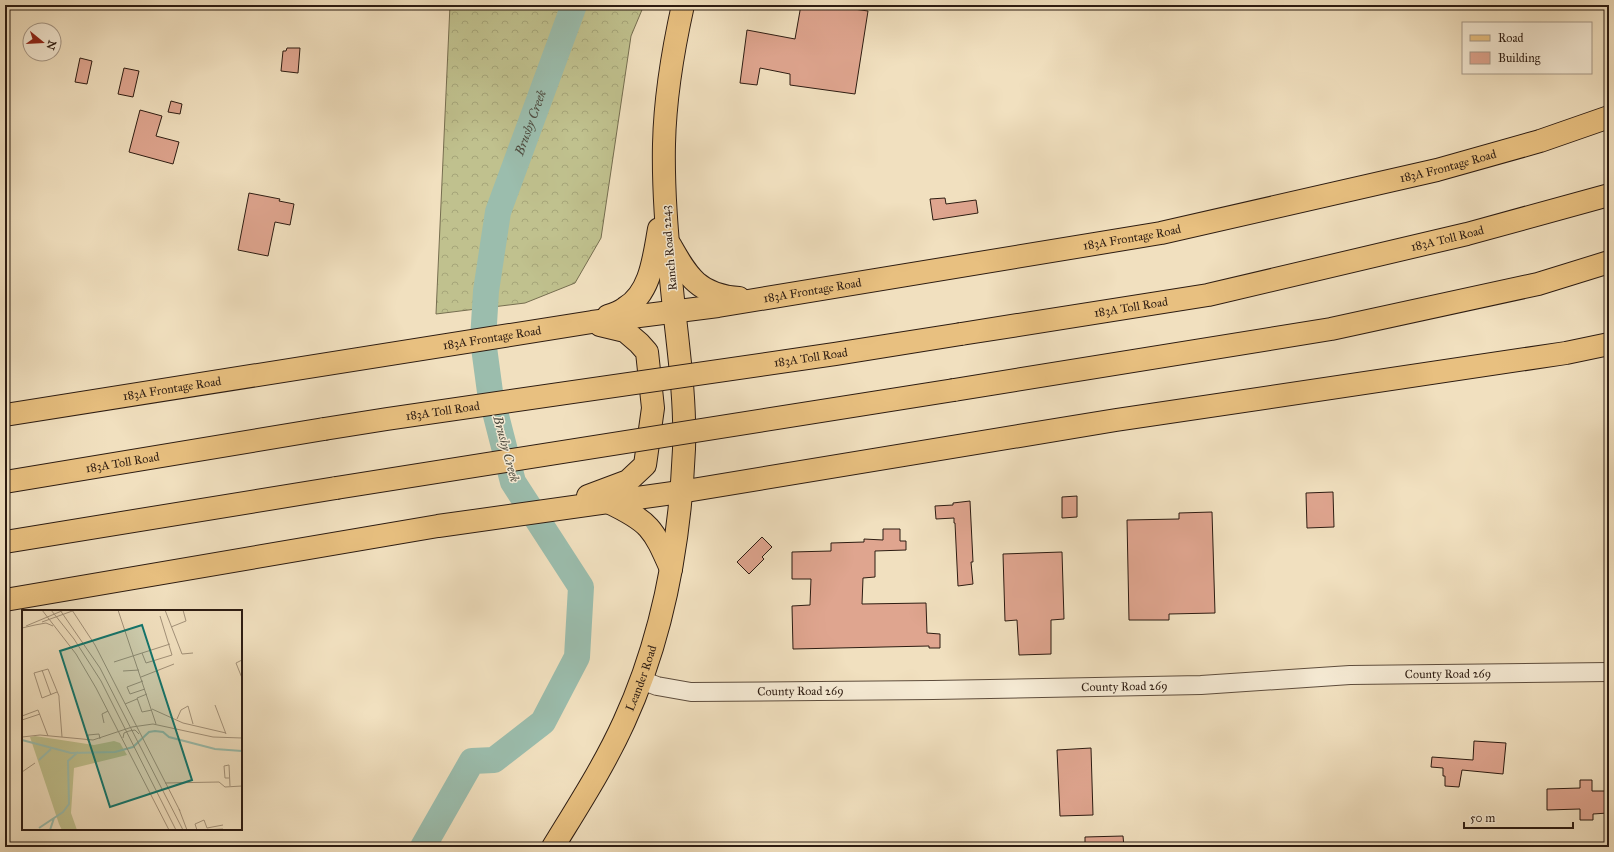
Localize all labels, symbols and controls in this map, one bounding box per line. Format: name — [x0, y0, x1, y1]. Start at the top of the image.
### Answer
north arrow — [22, 22, 62, 62]
legend — [1462, 22, 1592, 74]
text: Road — [1498, 31, 1524, 45]
text: N — [43, 38, 59, 52]
text: Building — [1498, 51, 1541, 66]
water label: Brushy Creek — [511, 88, 550, 158]
street label: 183A Frontage Road — [1398, 147, 1498, 185]
street label: Ranch Road 2243 — [658, 204, 680, 291]
street label: 183A Frontage Road — [1082, 222, 1182, 253]
street label: 183A Toll Road — [1409, 223, 1485, 254]
street label: 183A Frontage Road — [762, 275, 863, 305]
street label: 183A Toll Road — [1093, 294, 1169, 320]
street label: 183A Frontage Road — [442, 323, 542, 353]
street label: 183A Toll Road — [773, 345, 849, 370]
street label: 183A Frontage Road — [122, 374, 222, 403]
street label: 183A Toll Road — [405, 399, 481, 423]
water label: Brushy Creek — [489, 413, 523, 484]
street label: 183A Toll Road — [84, 449, 160, 476]
inset map — [22, 610, 242, 830]
street label: Leander Road — [623, 643, 659, 713]
street label: County Road 269 — [1405, 666, 1491, 681]
street label: County Road 269 — [1081, 679, 1168, 694]
street label: County Road 269 — [757, 684, 844, 698]
scale bar — [1464, 804, 1573, 830]
text: 50 m — [1470, 811, 1495, 825]

